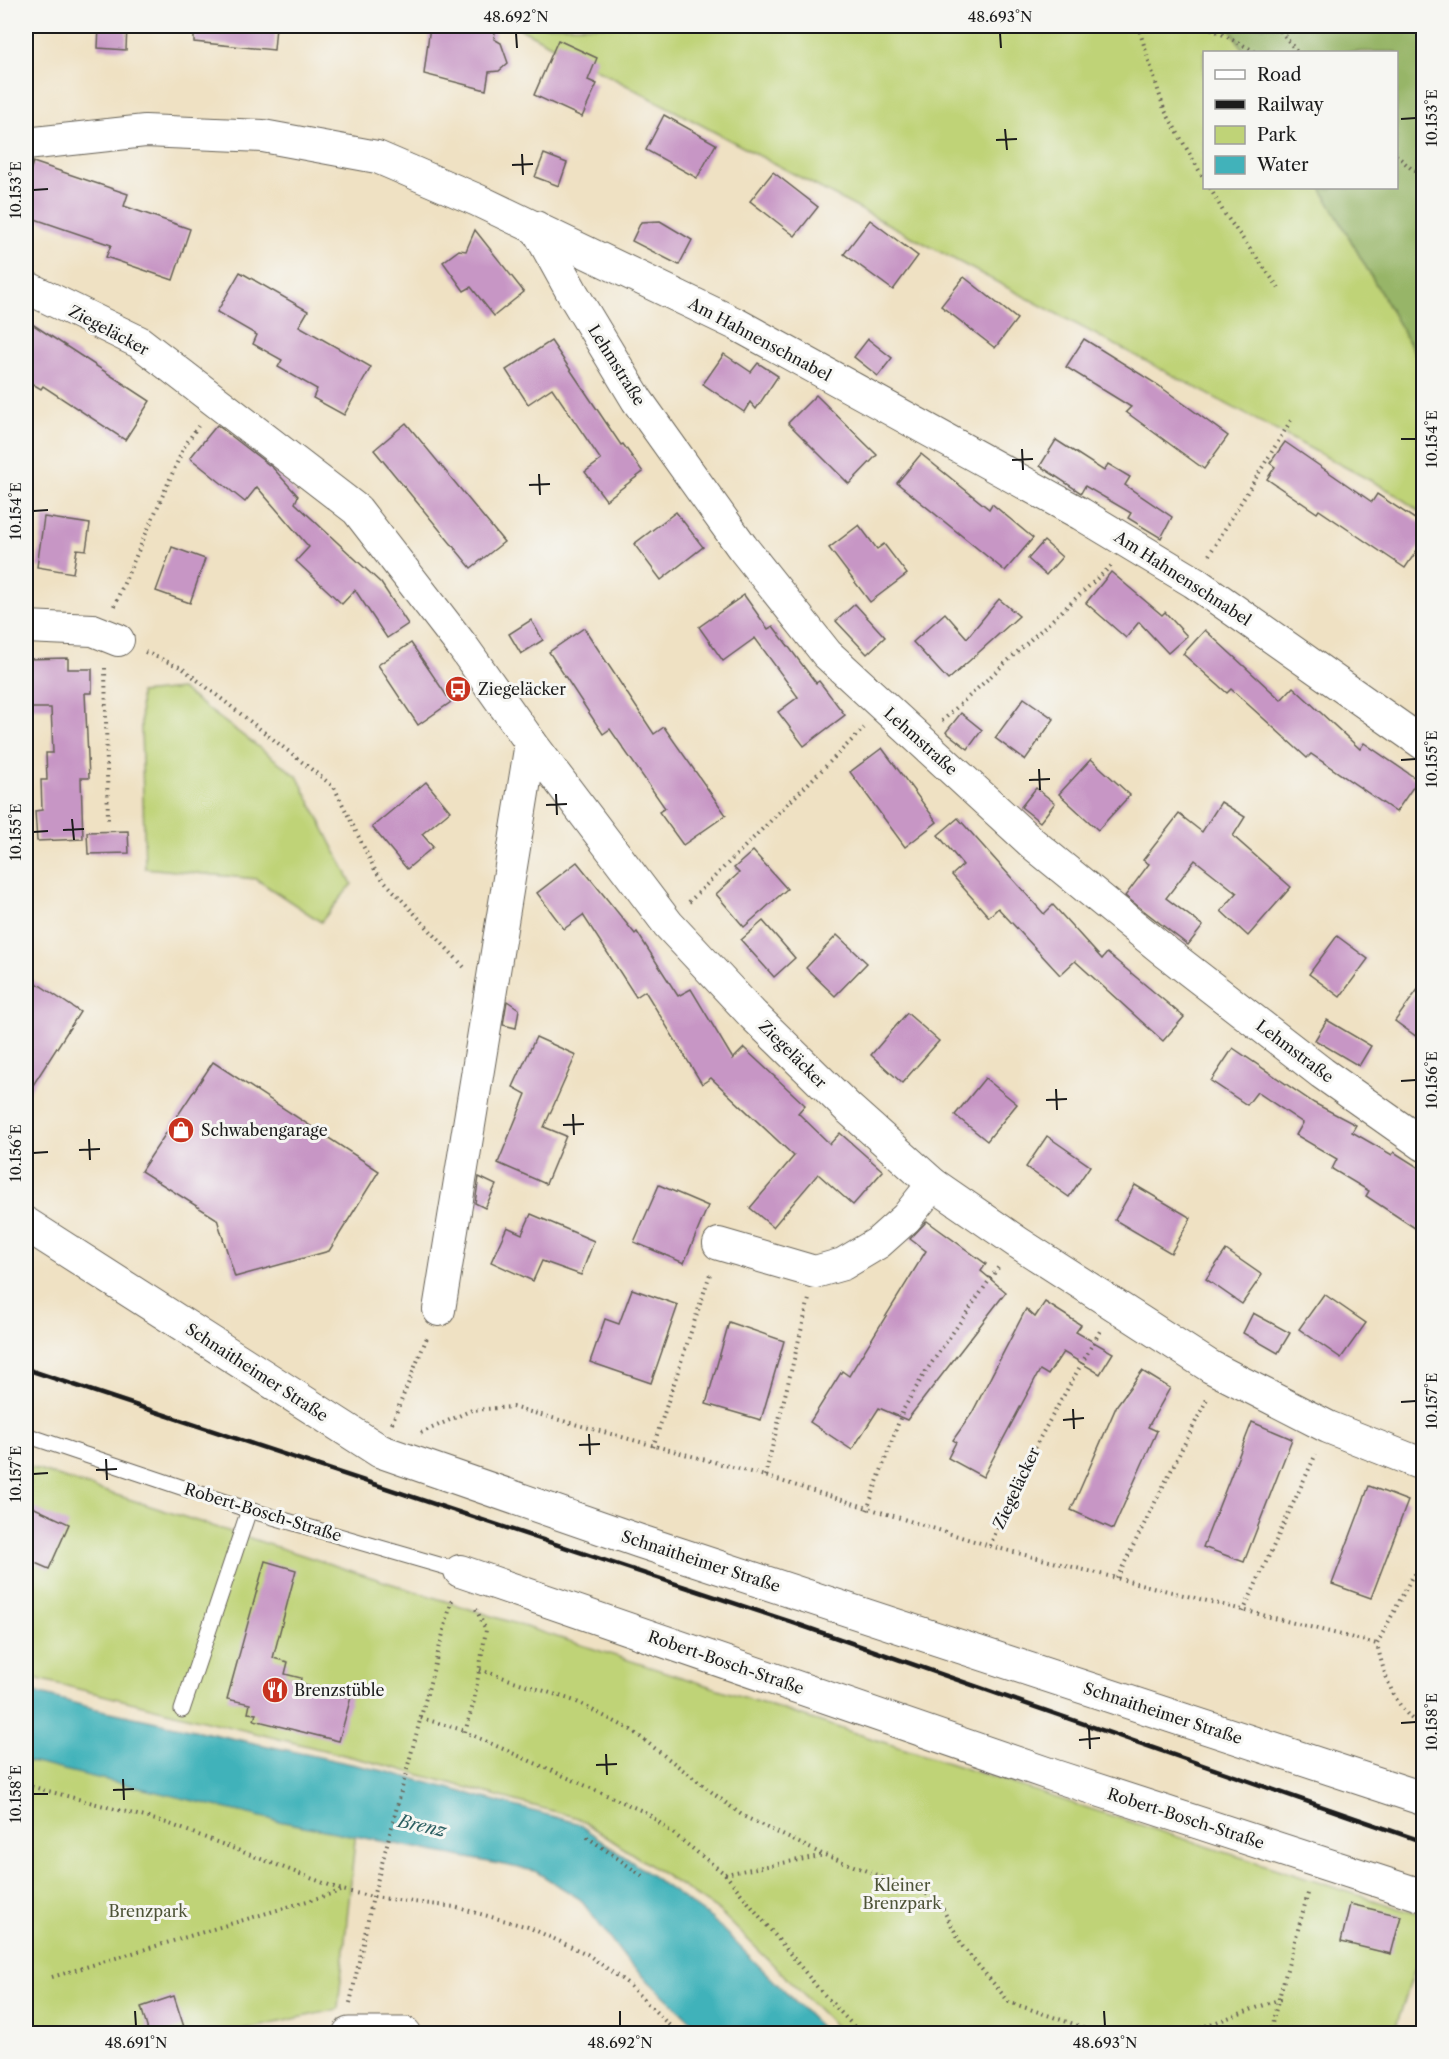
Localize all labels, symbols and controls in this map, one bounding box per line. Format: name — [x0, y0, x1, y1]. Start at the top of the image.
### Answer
text: 48.692°N — [483, 7, 549, 26]
text: 48.693°N — [968, 7, 1032, 26]
legend — [1203, 51, 1398, 189]
text: Road — [1257, 64, 1302, 86]
text: 10.153°E — [1422, 89, 1441, 147]
text: Railway — [1257, 94, 1325, 116]
text: Park — [1257, 124, 1298, 146]
text: Water — [1256, 154, 1309, 176]
text: 10.153°E — [6, 161, 25, 219]
street label: Am Hahnenschnabel — [684, 292, 835, 385]
street label: Ziegeläcker — [66, 301, 153, 360]
street label: Lehmstraße — [584, 321, 650, 409]
text: 10.154°E — [1422, 410, 1441, 468]
text: 10.154°E — [6, 482, 25, 540]
street label: Am Hahnenschnabel — [1110, 526, 1255, 630]
bus stop icon: Ziegeläcker — [443, 674, 473, 704]
place label: Ziegeläcker — [478, 679, 566, 699]
street label: Lehmstraße — [880, 703, 962, 779]
text: 10.155°E — [1422, 730, 1441, 788]
text: 10.155°E — [6, 803, 25, 861]
street label: Lehmstraße — [1252, 1015, 1338, 1087]
street label: Ziegeläcker — [755, 1016, 831, 1092]
text: 10.156°E — [1422, 1051, 1441, 1109]
shop icon: Schwabengarage — [166, 1115, 196, 1145]
place label: Schwabengarage — [201, 1120, 328, 1140]
text: 10.156°E — [6, 1124, 25, 1182]
street label: Schnaitheimer Straße — [182, 1318, 332, 1426]
text: 10.157°E — [1422, 1373, 1441, 1429]
street label: Ziegeläcker — [988, 1444, 1044, 1532]
text: 10.157°E — [6, 1446, 25, 1502]
street label: Robert-Bosch-Straße — [182, 1479, 344, 1546]
street label: Schnaitheimer Straße — [619, 1526, 783, 1596]
street label: Robert-Bosch-Straße — [645, 1626, 807, 1698]
restaurant icon: Brenzstüble — [260, 1675, 290, 1705]
street label: Schnaitheimer Straße — [1081, 1678, 1245, 1748]
place label: Brenzstüble — [294, 1680, 384, 1700]
text: 10.158°E — [1422, 1693, 1441, 1751]
text: 10.158°E — [6, 1765, 25, 1823]
street label: Robert-Bosch-Straße — [1105, 1783, 1267, 1853]
water label: Brenz — [394, 1810, 450, 1842]
park label: Kleiner Brenzpark — [862, 1875, 942, 1913]
park label: Brenzpark — [108, 1901, 188, 1921]
text: 48.691°N — [105, 2033, 167, 2052]
text: 48.692°N — [587, 2033, 653, 2052]
text: 48.693°N — [1073, 2033, 1137, 2052]

